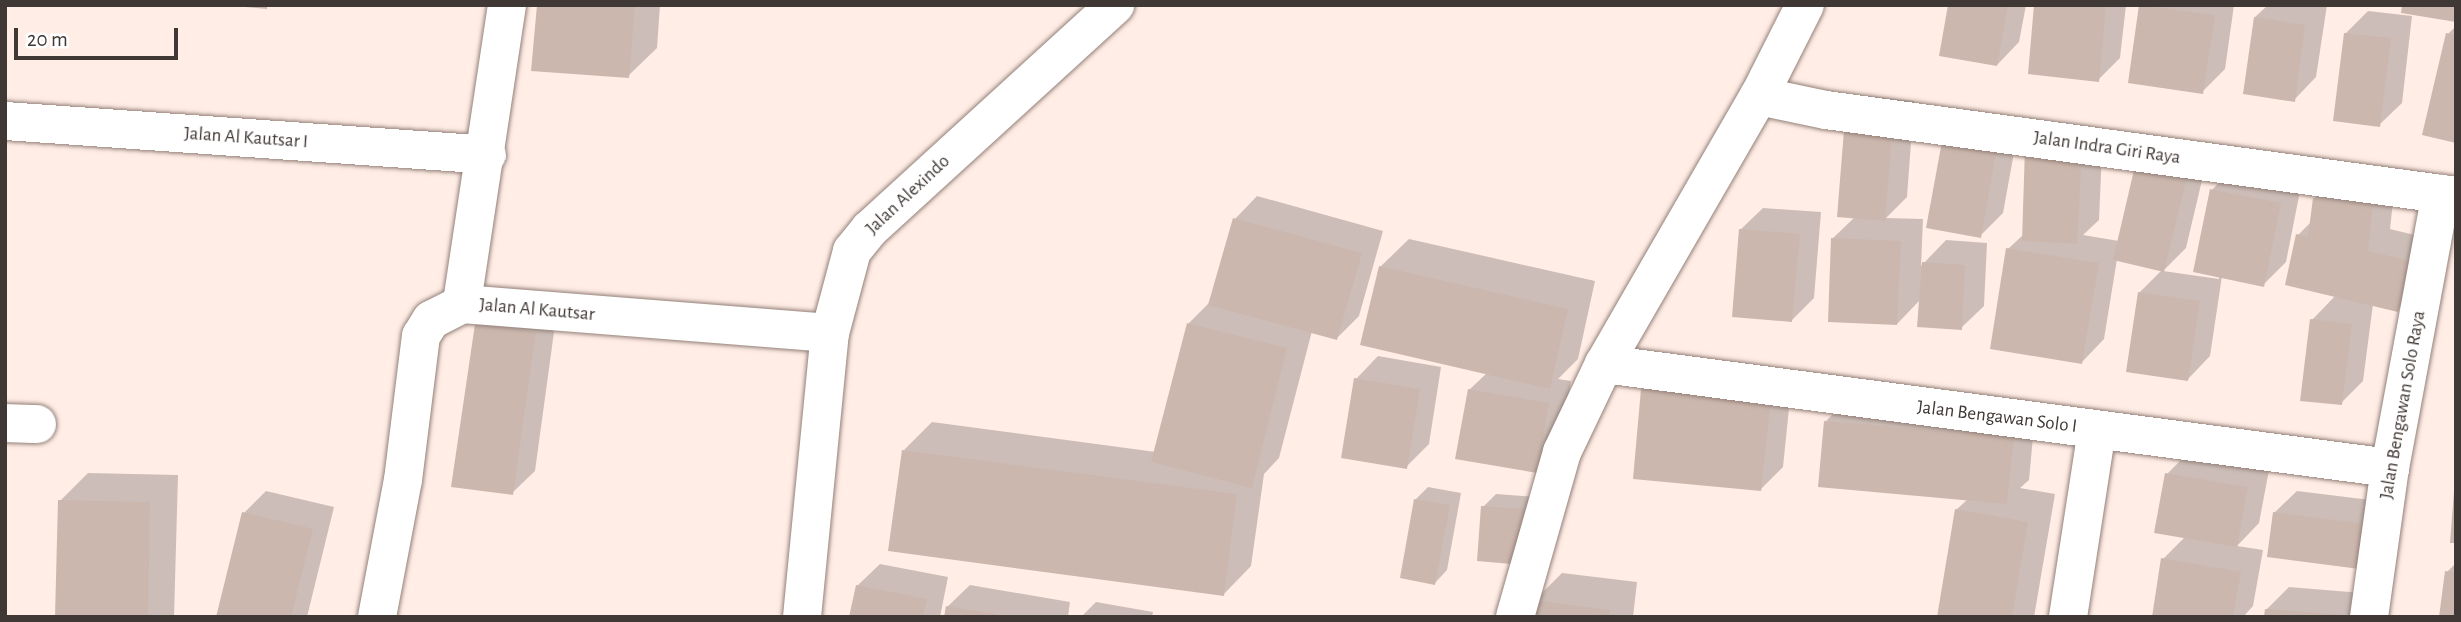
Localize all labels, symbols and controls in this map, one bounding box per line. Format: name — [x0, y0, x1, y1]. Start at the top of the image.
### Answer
scale bar — [18, 14, 182, 58]
text: 20 m — [27, 29, 68, 50]
street label: Jalan Al Kautsar I — [183, 122, 309, 154]
street label: Jalan Indra Giri Raya — [2032, 126, 2182, 170]
street label: Jalan Alexindo — [861, 150, 955, 240]
street label: Jalan Al Kautsar — [478, 294, 596, 326]
street label: Jalan Bengawan Solo Raya — [2375, 309, 2431, 501]
street label: Jalan Bengawan Solo I — [1916, 396, 2078, 438]

